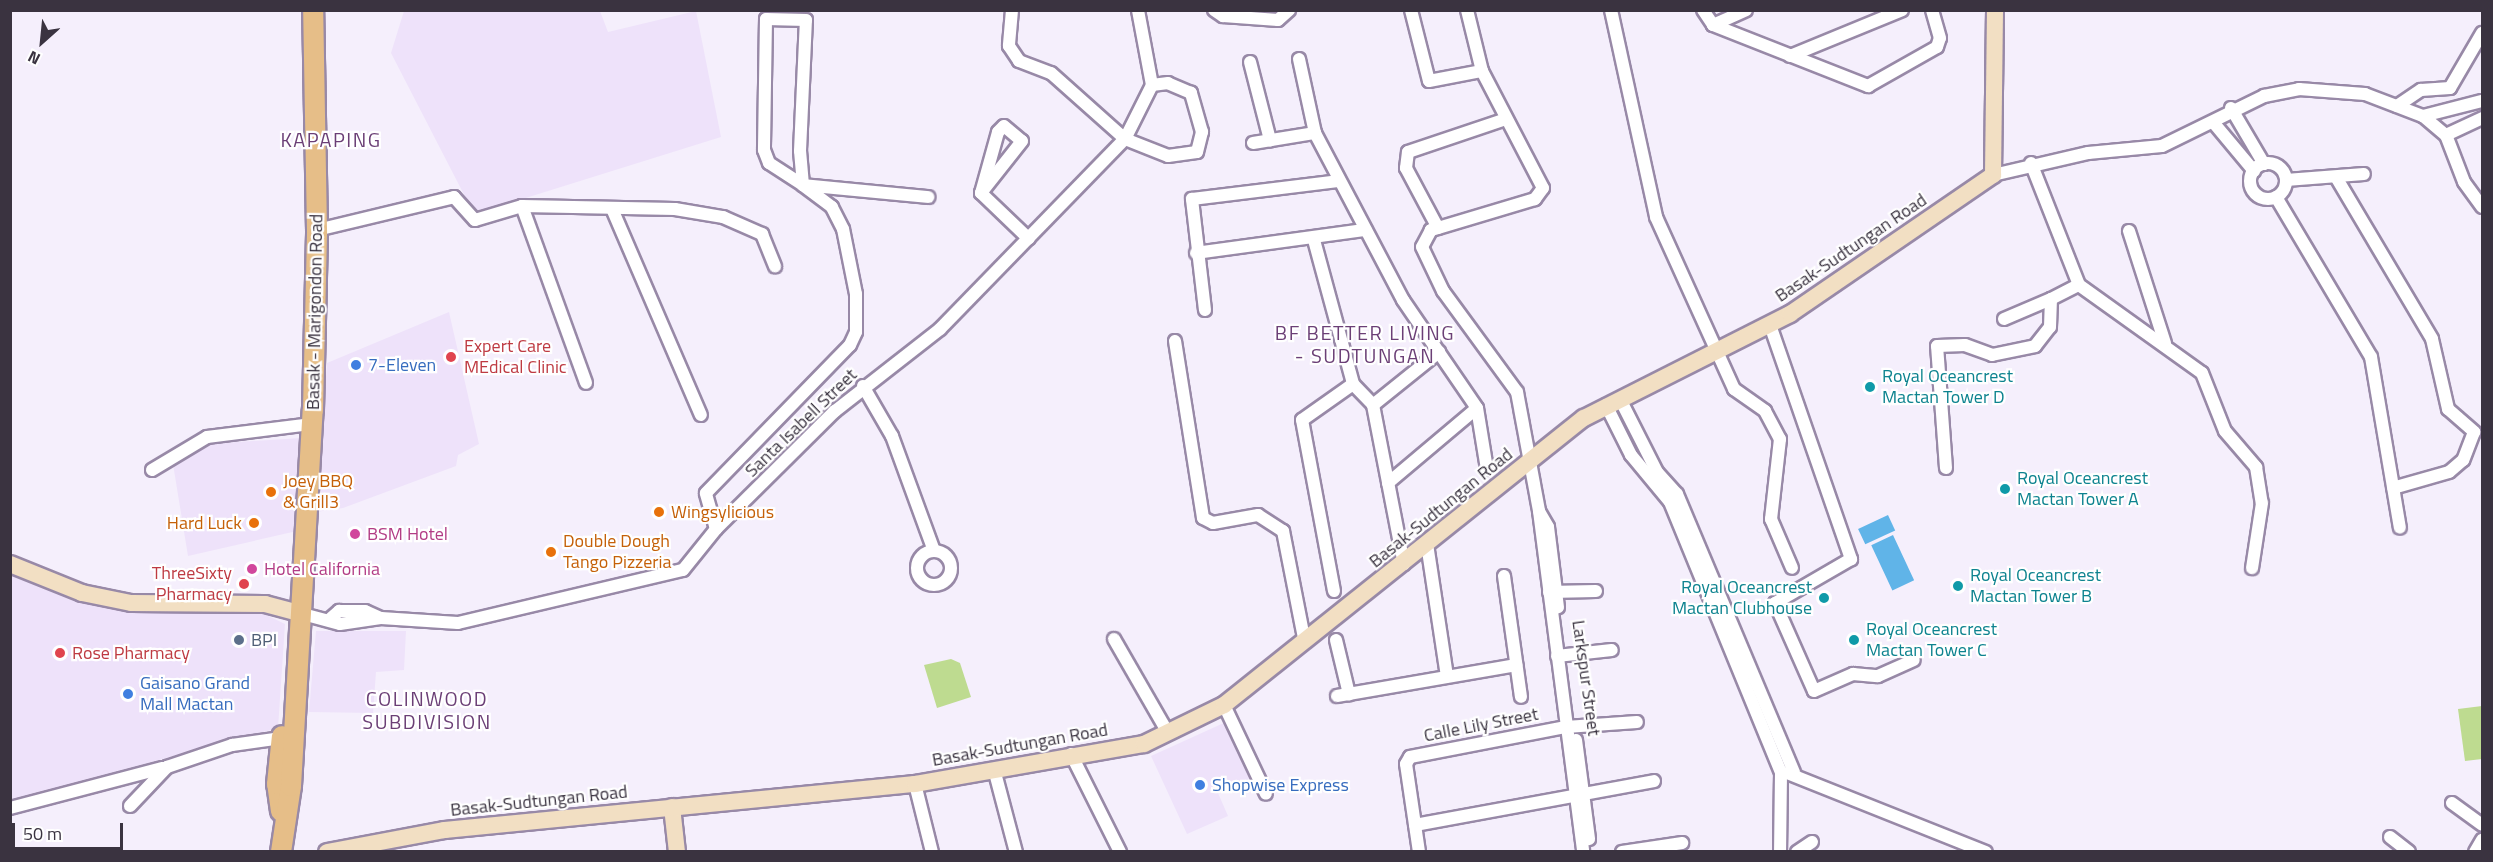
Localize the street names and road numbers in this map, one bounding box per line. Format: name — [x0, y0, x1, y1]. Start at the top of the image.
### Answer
street label: Basak-Sudtungan Road — [1771, 189, 1931, 307]
street label: Basak - Marigondon Road — [302, 214, 328, 410]
street label: Santa Isabell Street — [741, 364, 861, 482]
street label: Basak-Sudtungan Road — [1365, 444, 1517, 572]
street label: Larkspur Street — [1567, 619, 1605, 737]
street label: Calle Lily Street — [1422, 703, 1540, 747]
street label: Basak-Sudtungan Road — [930, 719, 1110, 771]
street label: Basak-Sudtungan Road — [449, 781, 629, 821]

